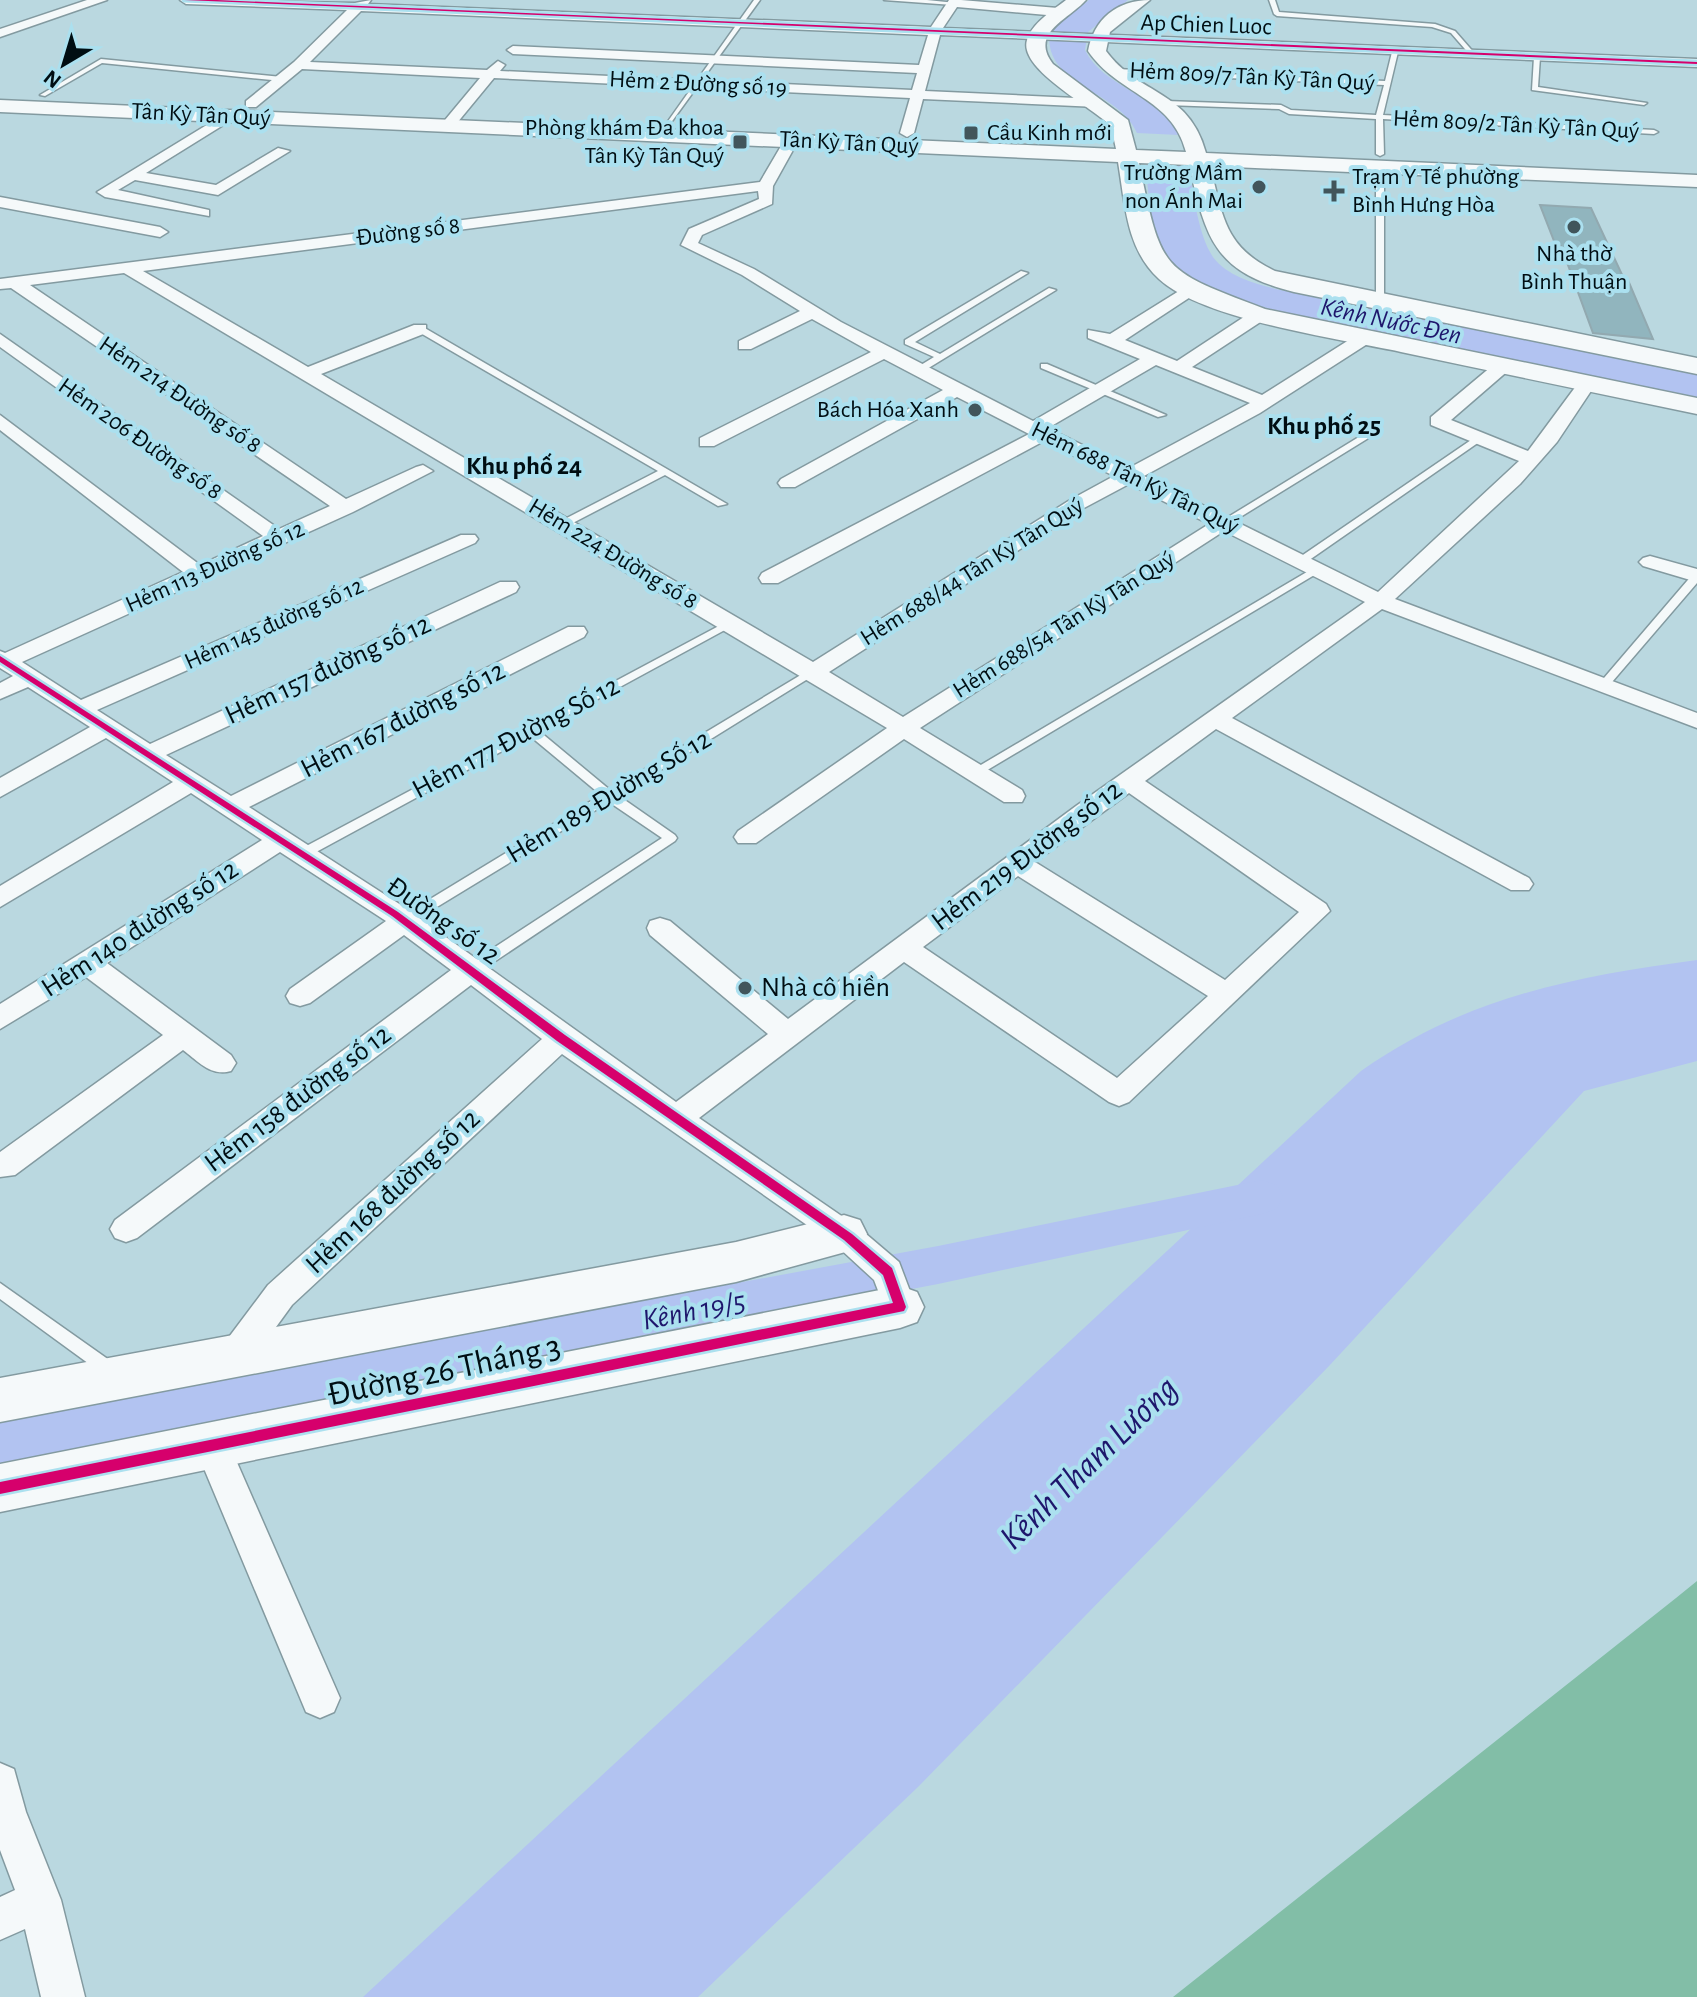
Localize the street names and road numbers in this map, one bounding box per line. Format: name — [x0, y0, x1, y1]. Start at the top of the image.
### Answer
street label: Ap Chien Luoc — [1140, 11, 1272, 39]
street label: Hẻm 809/7 Tân Kỳ Tân Quý — [1129, 59, 1375, 95]
street label: Hẻm 2 Đường số 19 — [609, 67, 787, 101]
street label: Tân Kỳ Tân Quý — [131, 99, 271, 131]
street label: Hẻm 809/2 Tân Kỳ Tân Quý — [1392, 107, 1640, 143]
street label: Tân Kỳ Tân Quý — [779, 127, 919, 159]
street label: Đường số 8 — [355, 214, 461, 250]
street label: Hẻm 214 Đường số 8 — [95, 332, 265, 458]
street label: Hẻm 206 Đường số 8 — [54, 374, 226, 504]
street label: Hẻm 688 Tân Kỳ Tân Quý — [1027, 417, 1243, 539]
street label: Hẻm 224 Đường số 8 — [524, 494, 702, 614]
street label: Hẻm 688/44 Tân Kỳ Tân Quý — [856, 494, 1088, 650]
street label: Hẻm 113 Đường số 12 — [122, 517, 308, 617]
street label: Hẻm 688/54 Tân Kỳ Tân Quý — [949, 547, 1179, 703]
street label: Hẻm 145 đường số 12 — [181, 574, 367, 674]
street label: Hẻm 157 đường số 12 — [221, 610, 435, 730]
street label: Hẻm 167 đường số 12 — [297, 657, 509, 783]
street label: Hẻm 177 Đường Số 12 — [408, 672, 624, 804]
street label: Hẻm 189 Đường Số 12 — [502, 725, 716, 869]
street label: Hẻm 219 Đường số 12 — [927, 776, 1127, 936]
street label: Hẻm 140 đường số 12 — [37, 855, 243, 1003]
street label: Đường số 12 — [381, 872, 505, 970]
street label: Hẻm 158 đường số 12 — [200, 1020, 396, 1178]
street label: Hẻm 168 đường số 12 — [301, 1105, 485, 1279]
street label: Đường 26 Tháng 3 — [324, 1330, 564, 1412]

